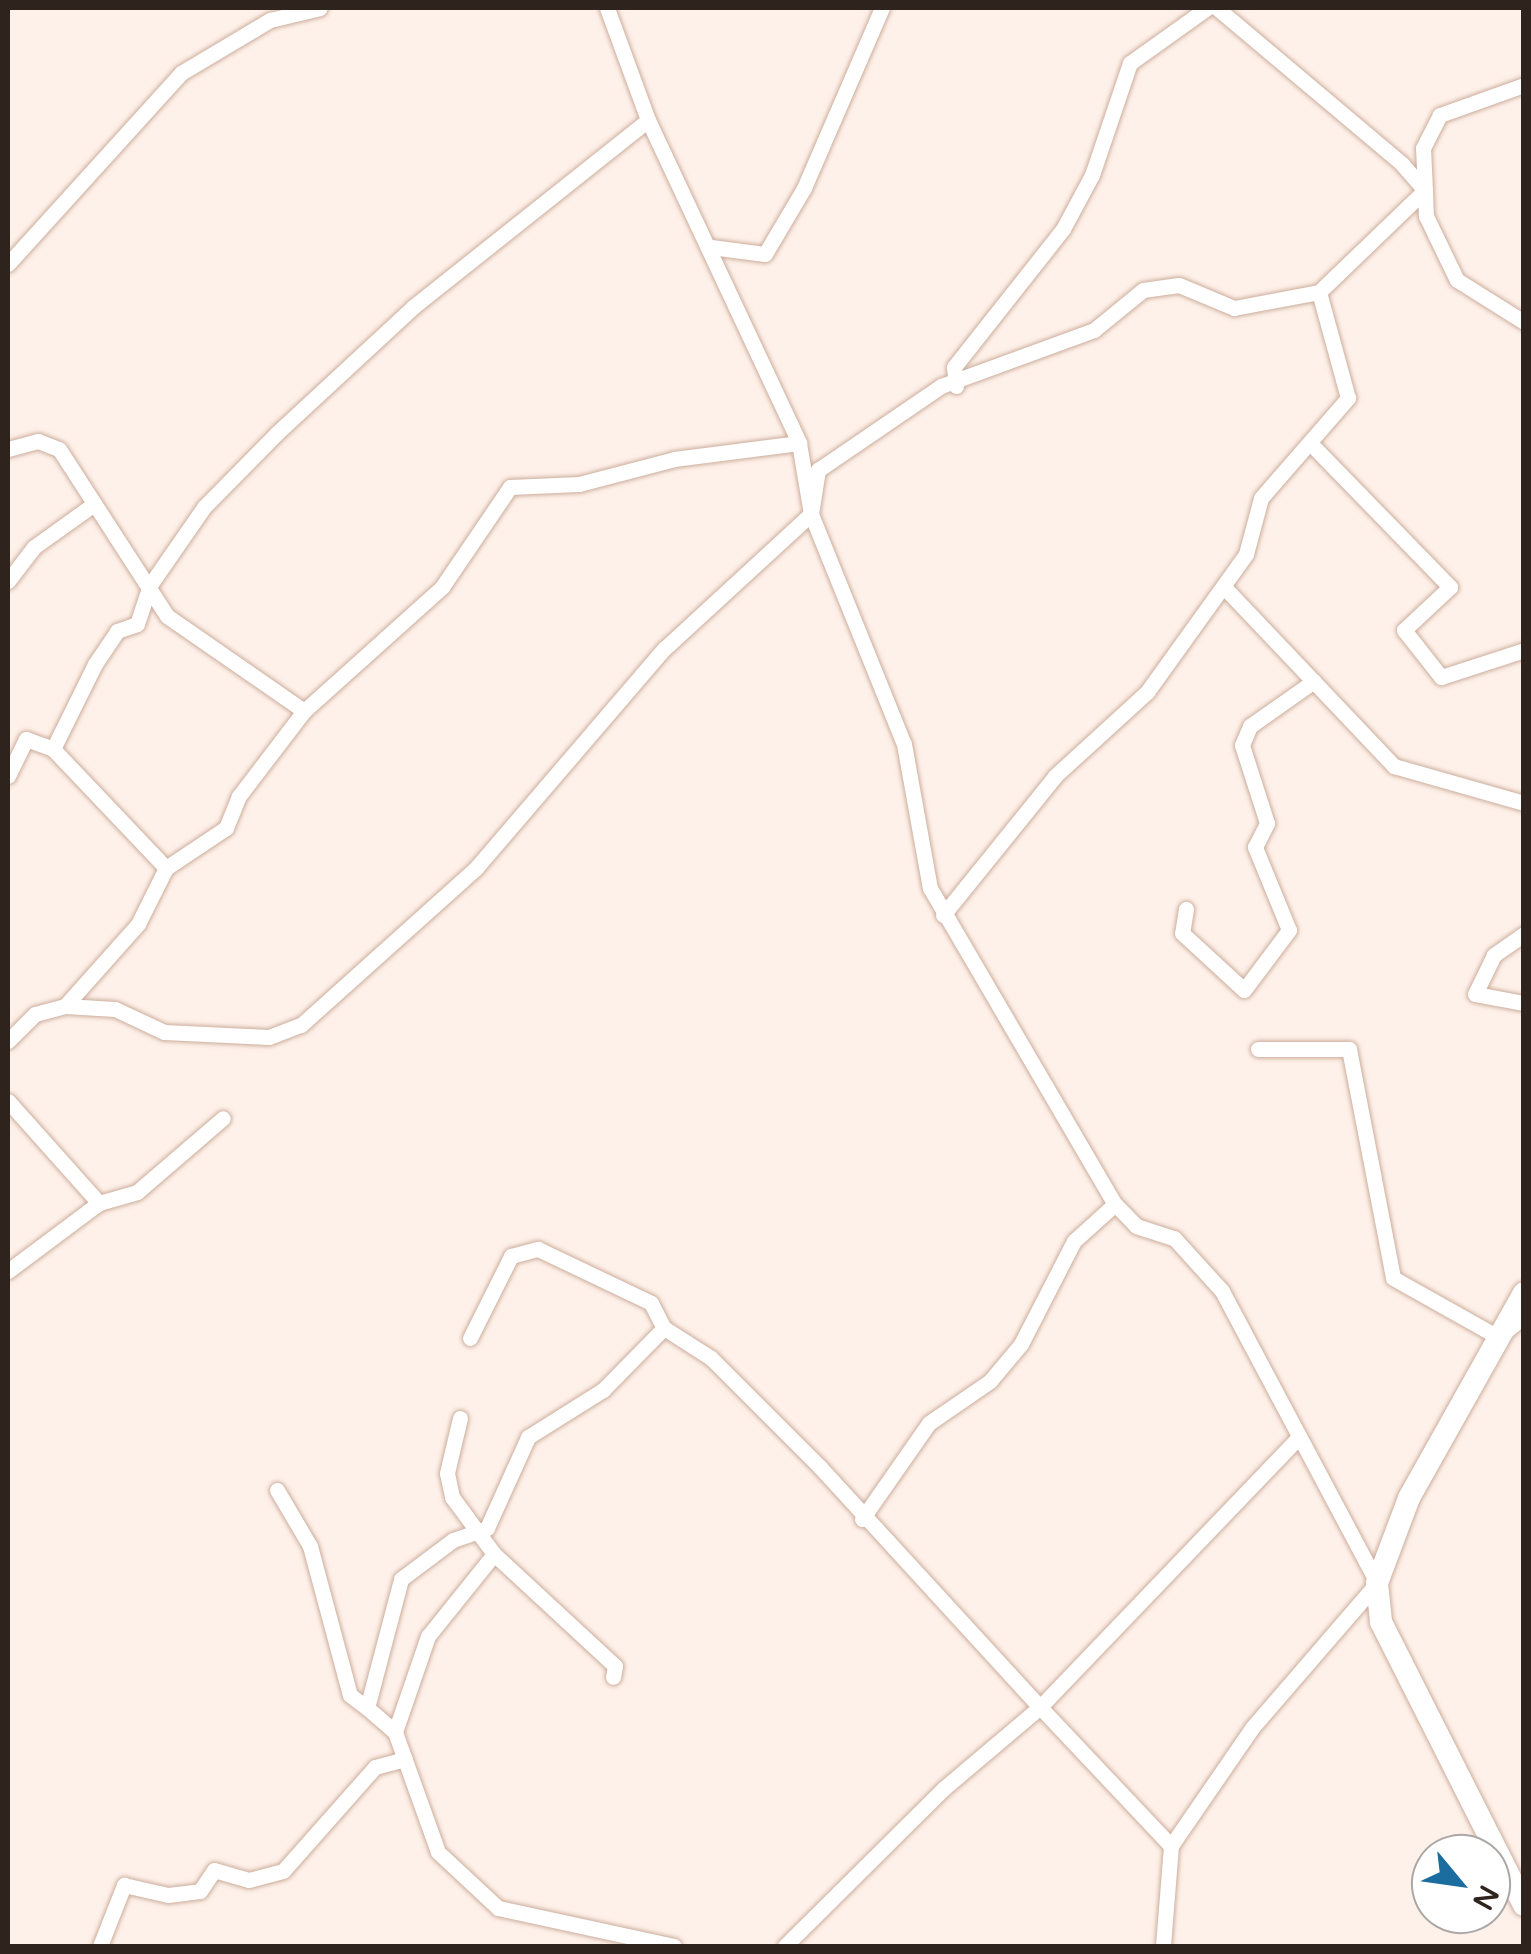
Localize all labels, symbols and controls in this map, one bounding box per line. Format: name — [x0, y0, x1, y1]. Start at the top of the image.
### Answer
north arrow — [1411, 1834, 1511, 1934]
text: N — [1465, 1879, 1506, 1916]

